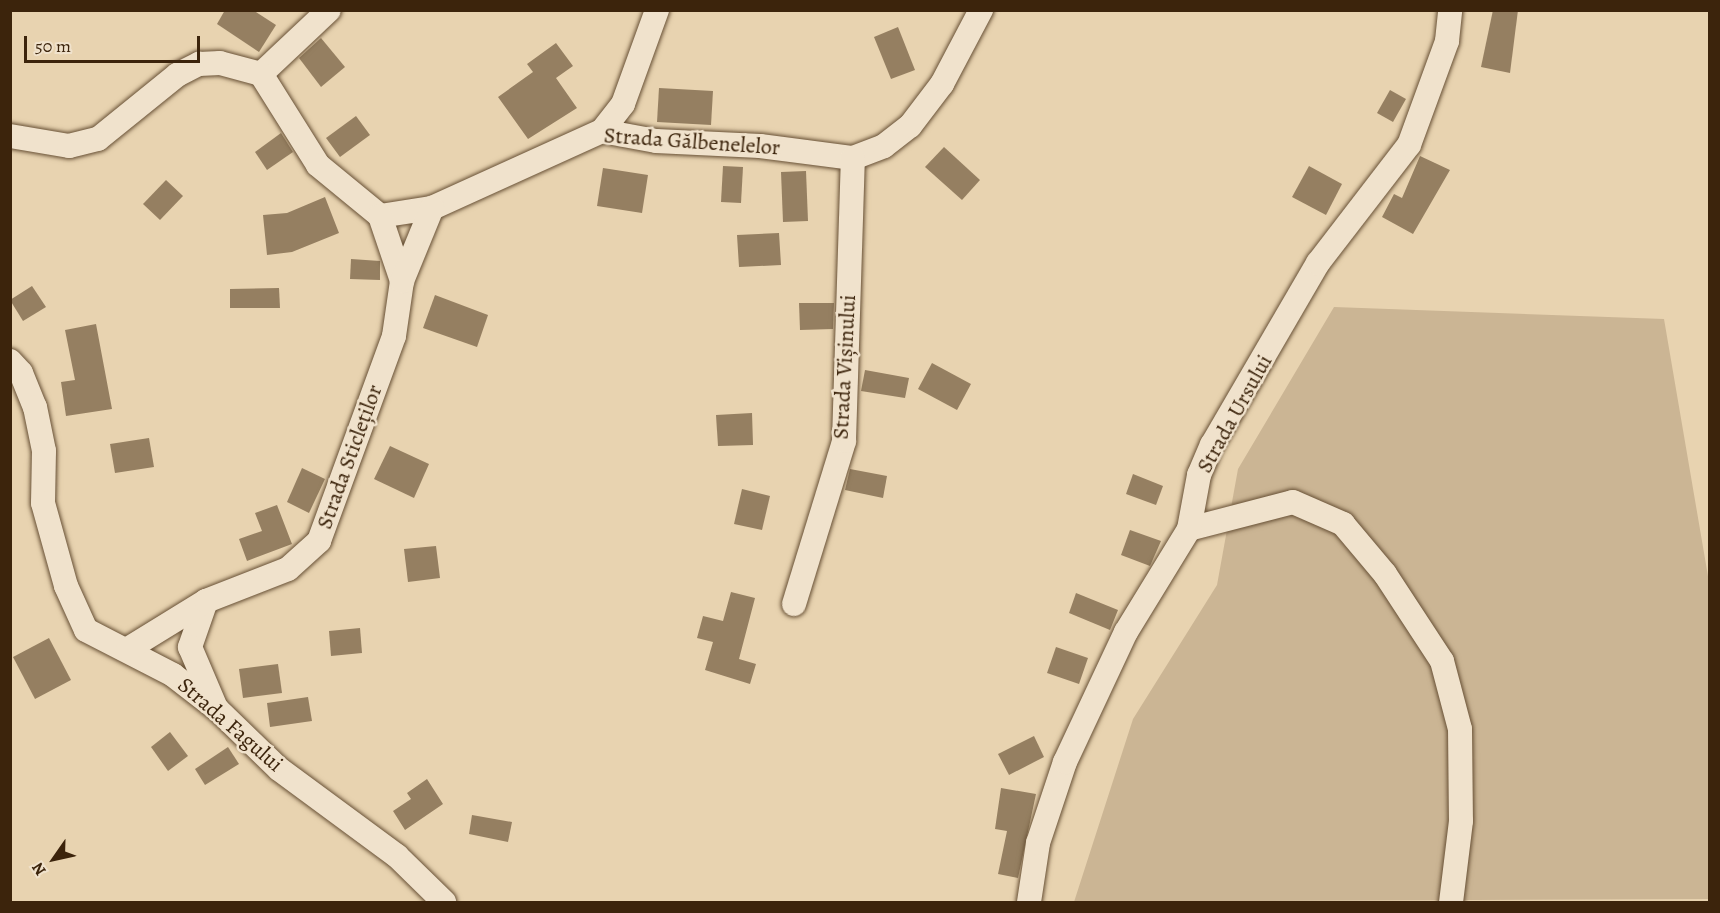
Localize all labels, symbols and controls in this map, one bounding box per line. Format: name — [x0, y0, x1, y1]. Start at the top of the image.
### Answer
scale bar — [27, 24, 202, 62]
text: 50 m — [35, 34, 71, 58]
street label: Strada Gălbenelelor — [603, 123, 781, 161]
street label: Strada Vișinului — [828, 294, 862, 440]
street label: Strada Ursului — [1192, 350, 1278, 478]
street label: Strada Sticleților — [312, 381, 388, 533]
street label: Strada Fagului — [172, 672, 288, 778]
north arrow — [24, 829, 84, 889]
text: N — [27, 858, 51, 880]

